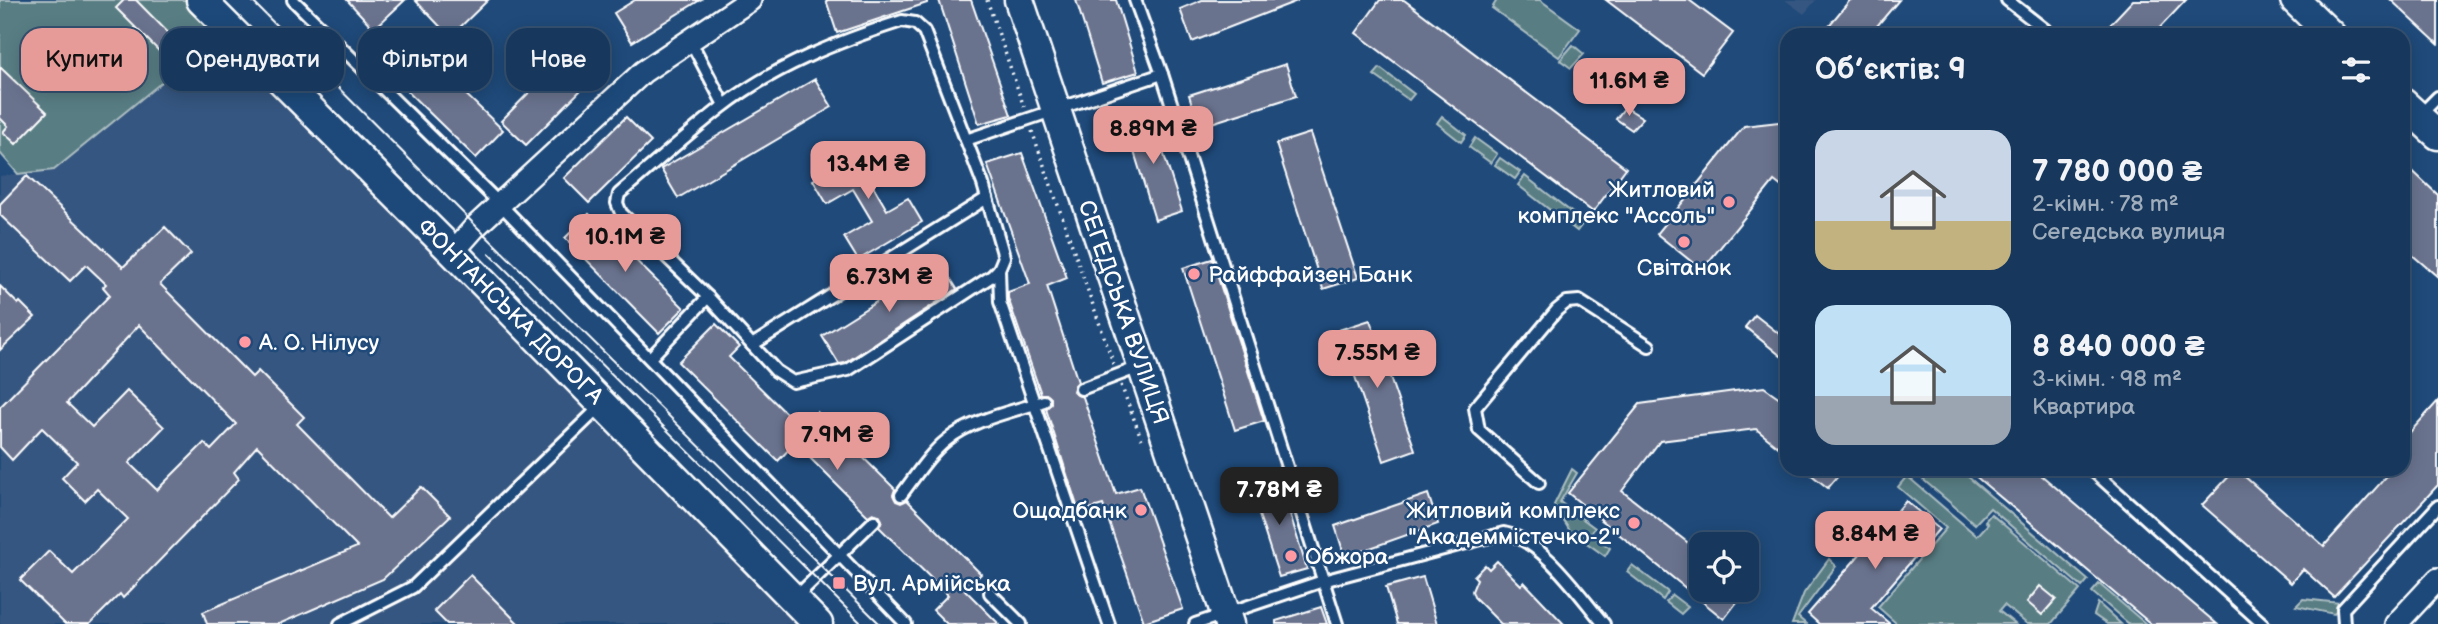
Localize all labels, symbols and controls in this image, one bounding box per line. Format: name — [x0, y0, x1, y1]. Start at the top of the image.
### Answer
chip: Купити — [21, 28, 147, 91]
chip: Орендувати — [161, 28, 344, 91]
chip: Фільтри — [358, 28, 492, 91]
chip: Нове — [506, 28, 610, 91]
icon: filters — [2337, 51, 2375, 89]
text: Об’єктів: 9 — [1815, 52, 1966, 88]
pin: 11.6M ₴ — [1564, 58, 1694, 118]
text: 11.6M ₴ — [1589, 67, 1669, 95]
pin: 8.89M ₴ — [1088, 106, 1218, 166]
text: 8.89M ₴ — [1109, 115, 1197, 143]
pin: 13.4M ₴ — [803, 142, 933, 201]
text: 13.4M ₴ — [826, 150, 910, 178]
text: 7 780 000 ₴ — [2032, 154, 2202, 190]
icon: home — [1871, 158, 1955, 242]
place label: Житловий комплекс "Ассоль" — [1518, 176, 1715, 230]
text: 2-кімн. · 78 m² — [2032, 190, 2179, 218]
marker: Житловий комплекс "Ассоль" — [1721, 194, 1737, 210]
street label: СЕГЕДСЬКА ВУЛИЦЯ — [1072, 197, 1175, 428]
street label: ФОНТАНСЬКА ДОРОГА — [411, 213, 609, 411]
pin: 10.1M ₴ — [560, 215, 690, 274]
text: Сегедська вулиця — [2032, 218, 2225, 246]
text: 10.1M ₴ — [585, 223, 665, 251]
marker: Світанок — [1676, 234, 1692, 250]
pin: 6.73M ₴ — [824, 254, 954, 314]
place label: Світанок — [1637, 254, 1732, 282]
place label: Райффайзен Банк — [1208, 261, 1413, 289]
text: 6.73M ₴ — [846, 263, 932, 291]
marker: Райффайзен Банк — [1186, 266, 1202, 282]
place label: А. О. Нілусу — [258, 329, 380, 357]
text: 8 840 000 ₴ — [2032, 329, 2205, 365]
pin: 7.55M ₴ — [1312, 330, 1442, 390]
icon: home — [1871, 333, 1955, 417]
marker: А. О. Нілусу — [237, 334, 253, 350]
text: 7.55M ₴ — [1334, 339, 1420, 367]
text: 3-кімн. · 98 m² — [2032, 365, 2182, 393]
text: Квартира — [2032, 393, 2135, 421]
pin: 7.9M ₴ — [780, 412, 894, 472]
text: 7.9M ₴ — [801, 421, 873, 449]
pin: 7.78M ₴ — [1214, 468, 1344, 527]
text: 7.78M ₴ — [1236, 476, 1322, 504]
place label: Ощадбанк — [1013, 497, 1128, 525]
place label: Житловий комплекс "Академмістечко-2" — [1406, 497, 1620, 551]
marker: Ощадбанк — [1133, 502, 1149, 518]
pin: 8.84M ₴ — [1810, 512, 1940, 571]
marker: Житловий комплекс "Академмістечко-2" — [1626, 515, 1642, 531]
text: 8.84M ₴ — [1831, 520, 1919, 548]
map controls — [1689, 532, 1759, 602]
button: locate — [1689, 532, 1759, 602]
place label: Обжора — [1305, 543, 1389, 571]
marker: Обжора — [1283, 548, 1299, 564]
place label: Вул. Армійська — [853, 570, 1011, 598]
marker: Вул. Армійська — [831, 575, 847, 591]

